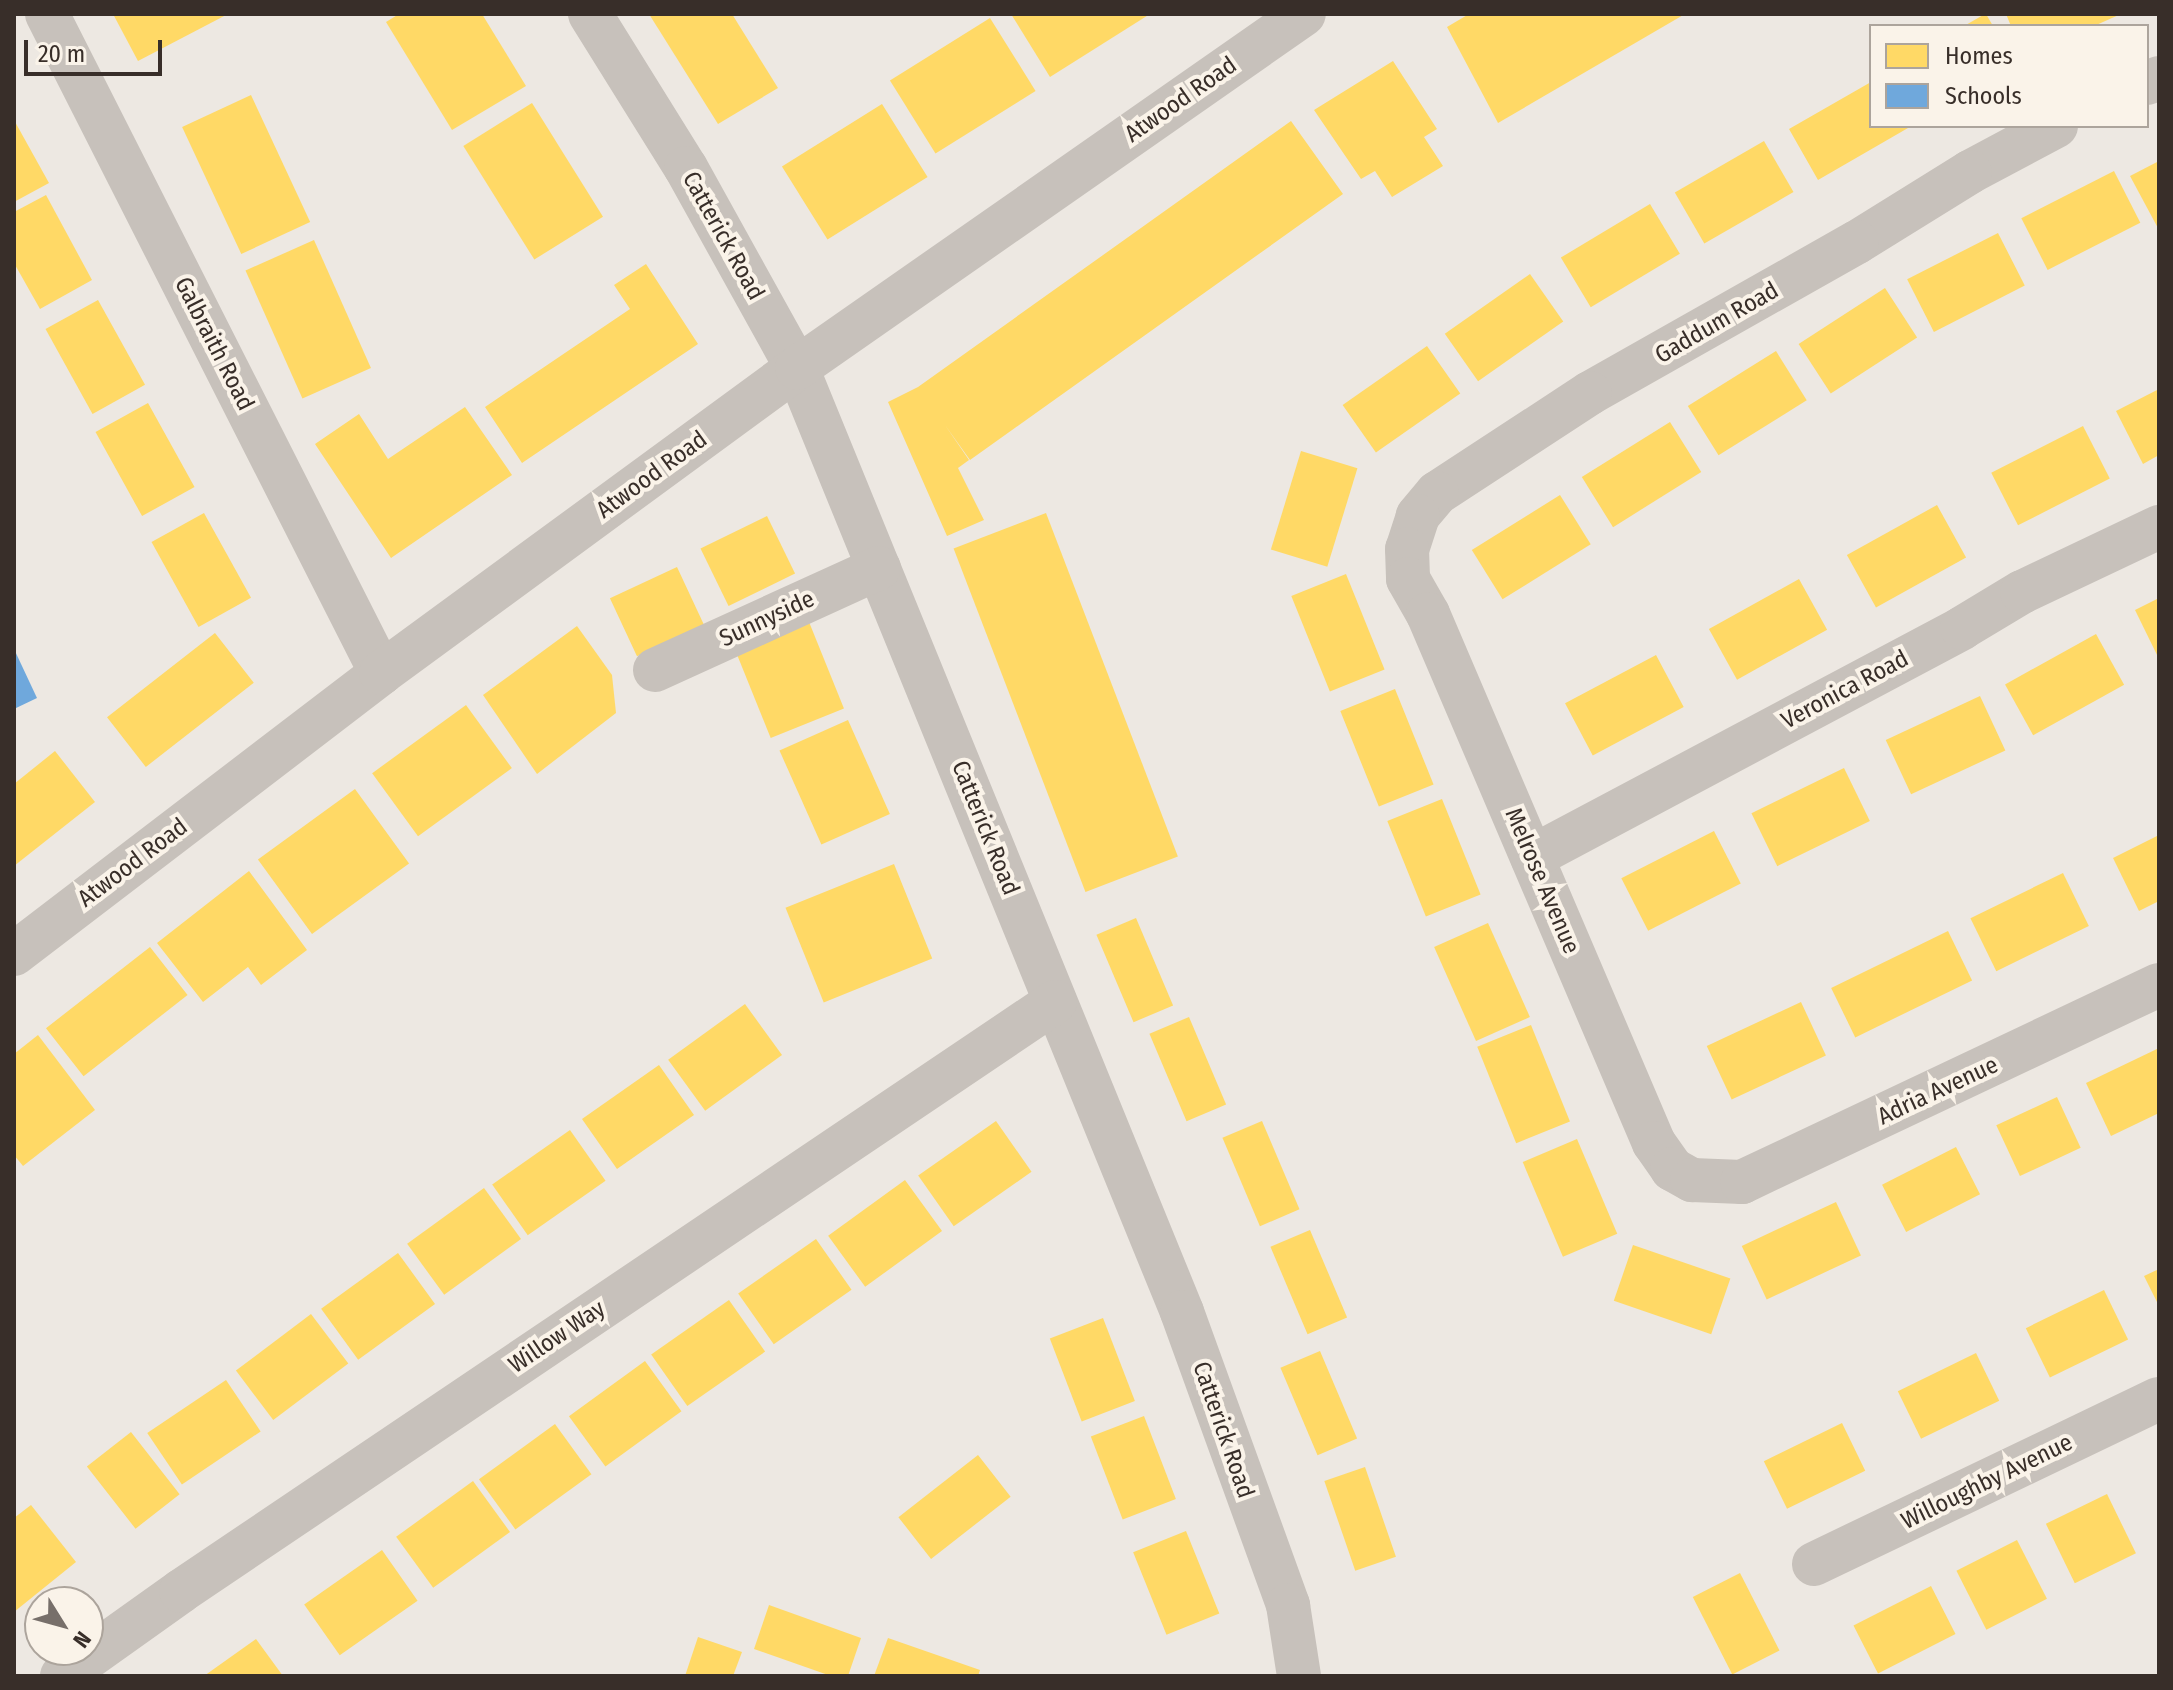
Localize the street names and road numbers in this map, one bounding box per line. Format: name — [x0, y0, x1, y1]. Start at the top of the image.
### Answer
street label: Atwood Road — [1120, 51, 1242, 149]
street label: Catterick Road — [676, 167, 770, 305]
street label: Galbraith Road — [168, 273, 260, 415]
street label: Gaddum Road — [1650, 276, 1784, 370]
street label: Atwood Road — [591, 425, 713, 525]
street label: Sunnyside — [715, 585, 819, 653]
street label: Veronica Road — [1777, 644, 1913, 736]
street label: Catterick Road — [945, 757, 1025, 899]
street label: Melrose Avenue — [1498, 804, 1586, 958]
street label: Atwood Road — [73, 812, 193, 914]
street label: Adria Avenue — [1873, 1051, 2003, 1131]
street label: Willow Way — [503, 1294, 611, 1380]
street label: Catterick Road — [1186, 1358, 1260, 1502]
street label: Willoughby Avenue — [1897, 1428, 2077, 1536]

